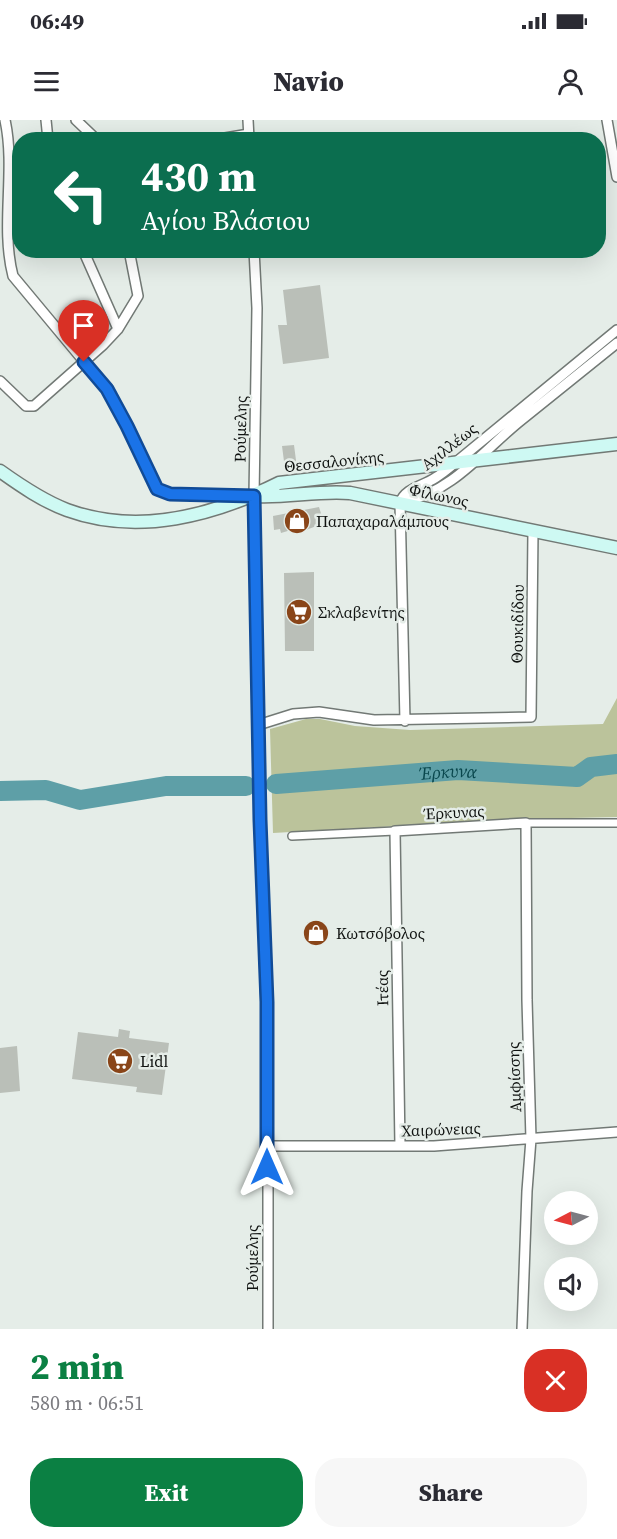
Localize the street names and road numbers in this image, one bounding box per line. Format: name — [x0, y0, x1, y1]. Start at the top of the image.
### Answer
street label: Ρούμελης — [228, 396, 252, 462]
street label: Αχιλλέως — [416, 417, 482, 475]
street label: Θεσσαλονίκης — [283, 445, 385, 477]
street label: Φίλωνος — [407, 478, 471, 512]
street label: Θουκιδίδου — [505, 584, 529, 664]
street label: Έρκυνας — [422, 799, 485, 825]
street label: Ιτέας — [371, 970, 393, 1006]
street label: Αμφίσσης — [502, 1041, 526, 1113]
street label: Χαιρώνειας — [401, 1117, 481, 1141]
street label: Ρούμελης — [241, 1225, 263, 1291]

